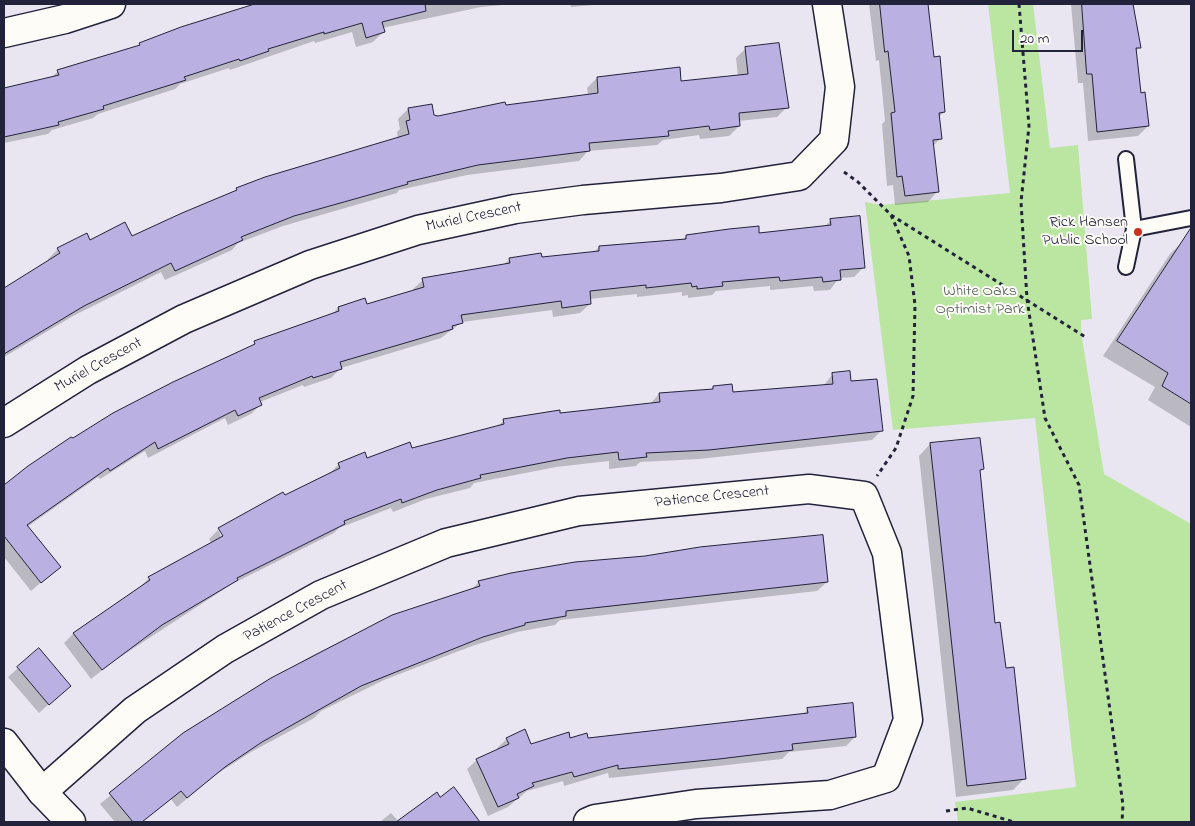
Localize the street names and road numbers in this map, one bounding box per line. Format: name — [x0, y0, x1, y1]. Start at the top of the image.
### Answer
street label: Muriel Crescent — [425, 199, 523, 237]
street label: Muriel Crescent — [52, 334, 146, 398]
street label: Patience Crescent — [654, 482, 770, 514]
street label: Patience Crescent — [241, 577, 351, 647]

